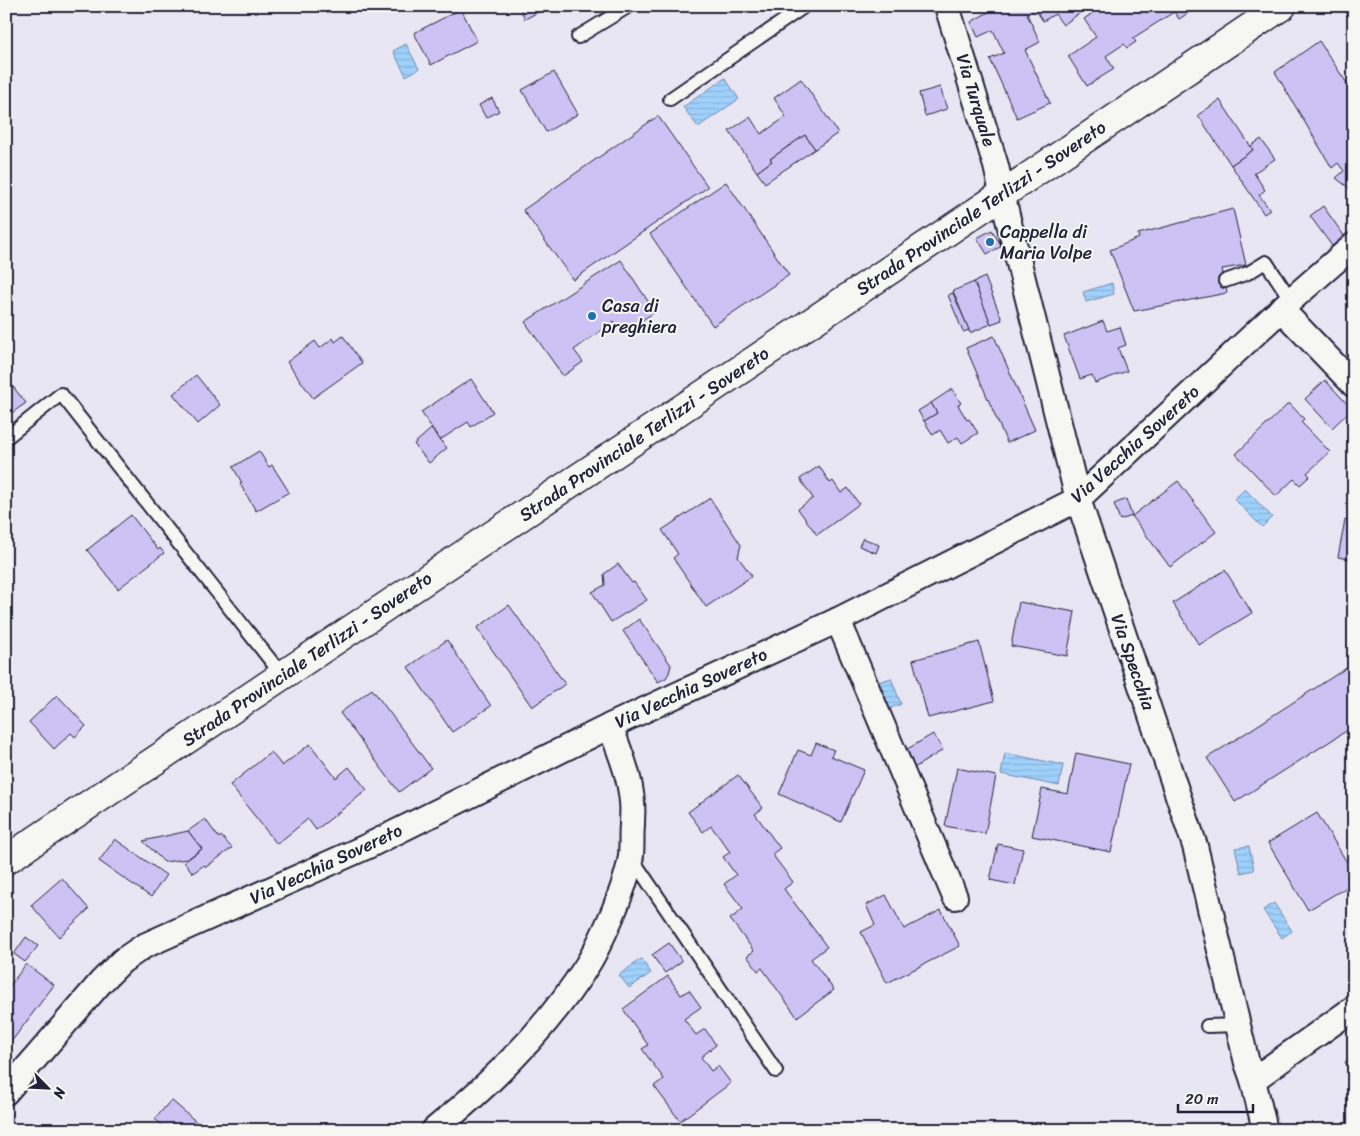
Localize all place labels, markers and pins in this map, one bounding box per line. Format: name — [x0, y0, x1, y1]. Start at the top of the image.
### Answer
place label: Cappella di Maria Volpe — [1000, 216, 1092, 269]
marker: Cappella di Maria Volpe — [984, 236, 996, 248]
place label: Casa di preghiera — [601, 290, 677, 343]
marker: Casa di preghiera — [586, 310, 598, 322]

